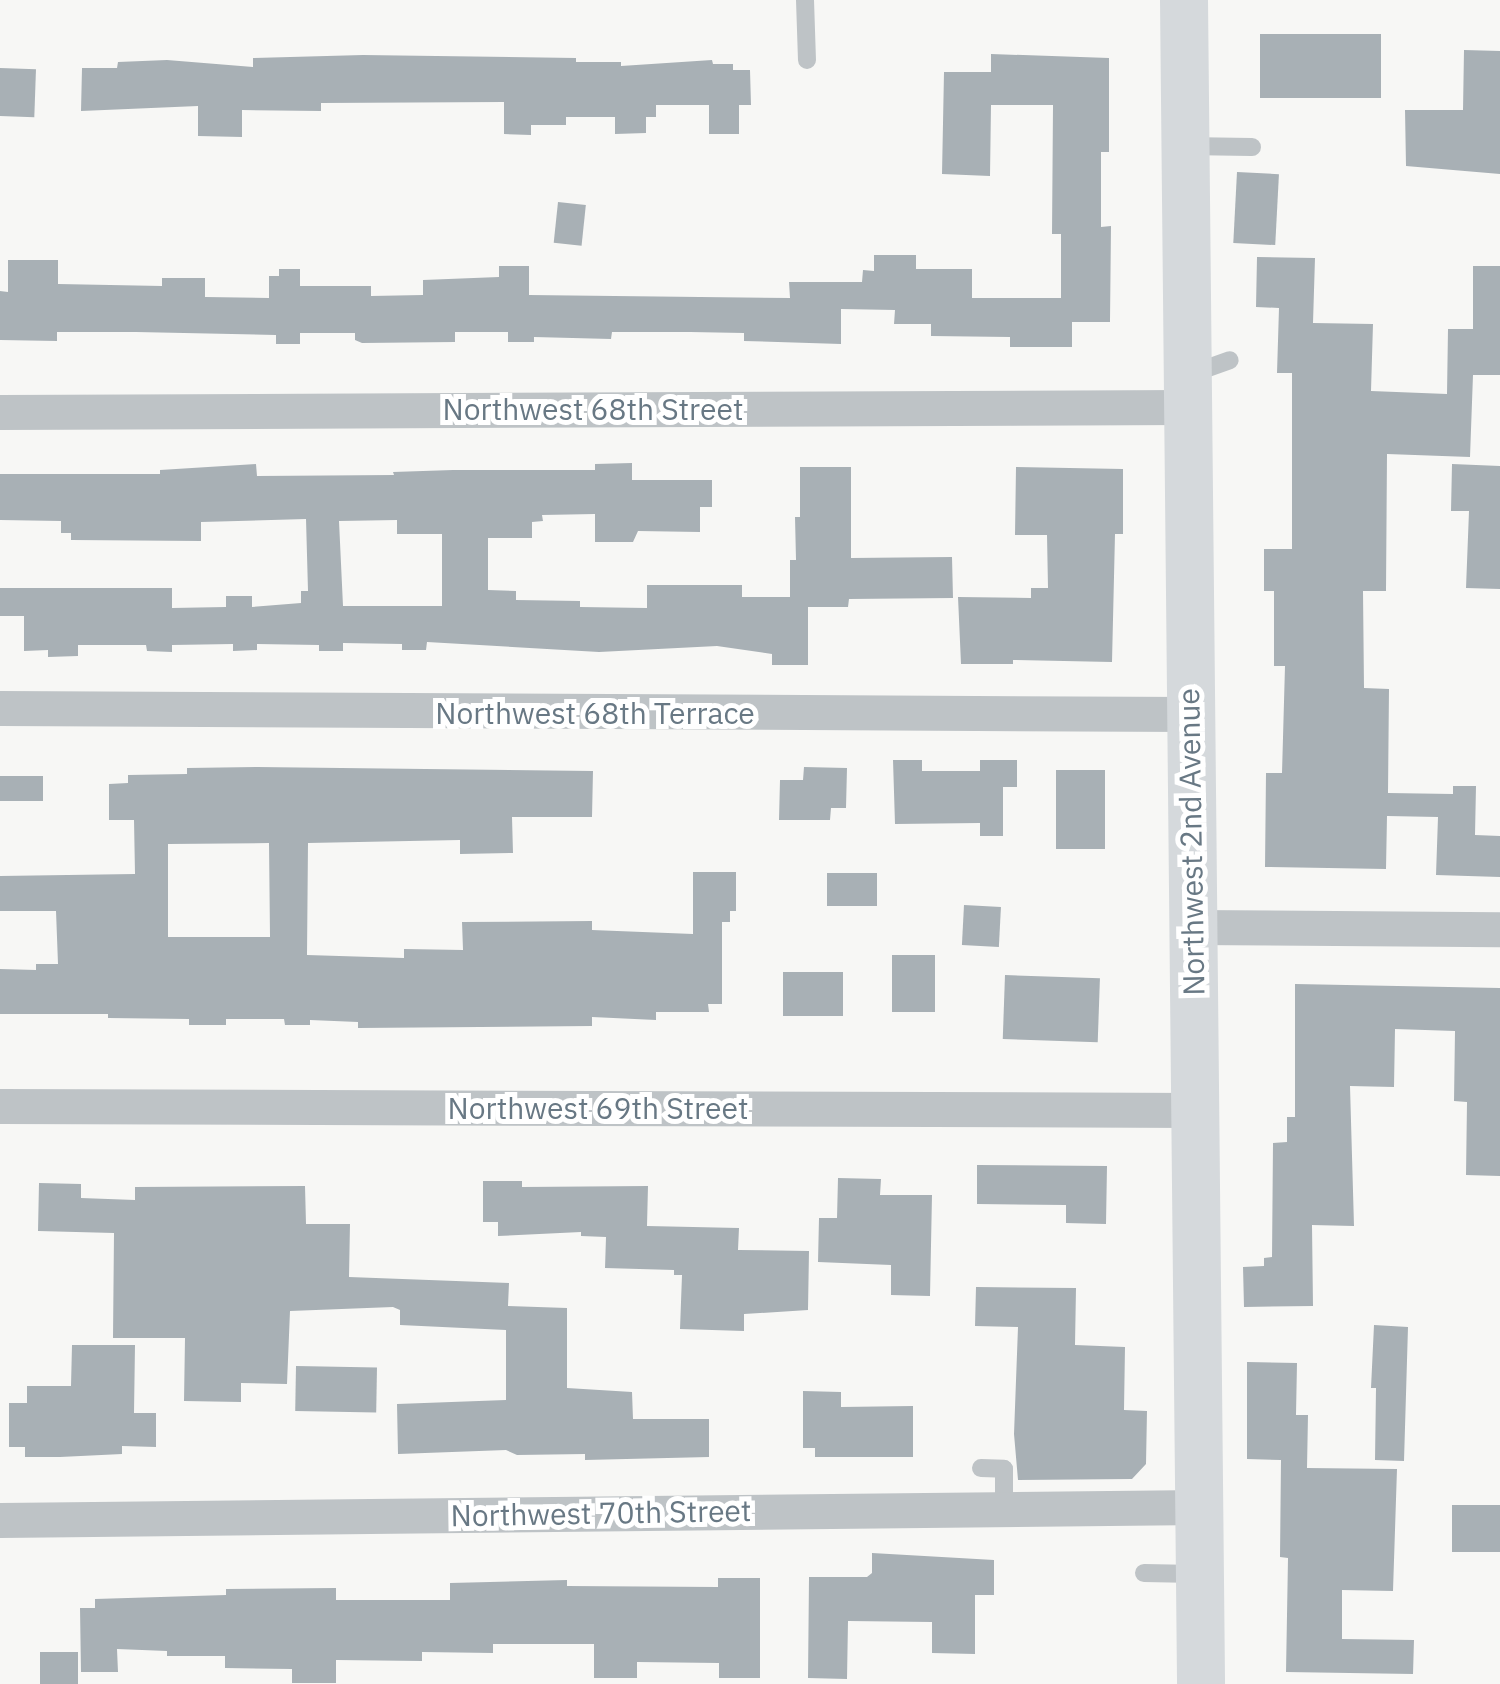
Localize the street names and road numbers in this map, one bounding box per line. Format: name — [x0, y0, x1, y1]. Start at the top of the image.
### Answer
street label: Northwest 68th Street — [443, 391, 743, 427]
street label: Northwest 2nd Avenue — [1170, 688, 1212, 996]
street label: Northwest 68th Terrace — [435, 695, 755, 731]
street label: Northwest 69th Street — [448, 1090, 748, 1126]
street label: Northwest 70th Street — [450, 1492, 752, 1534]

